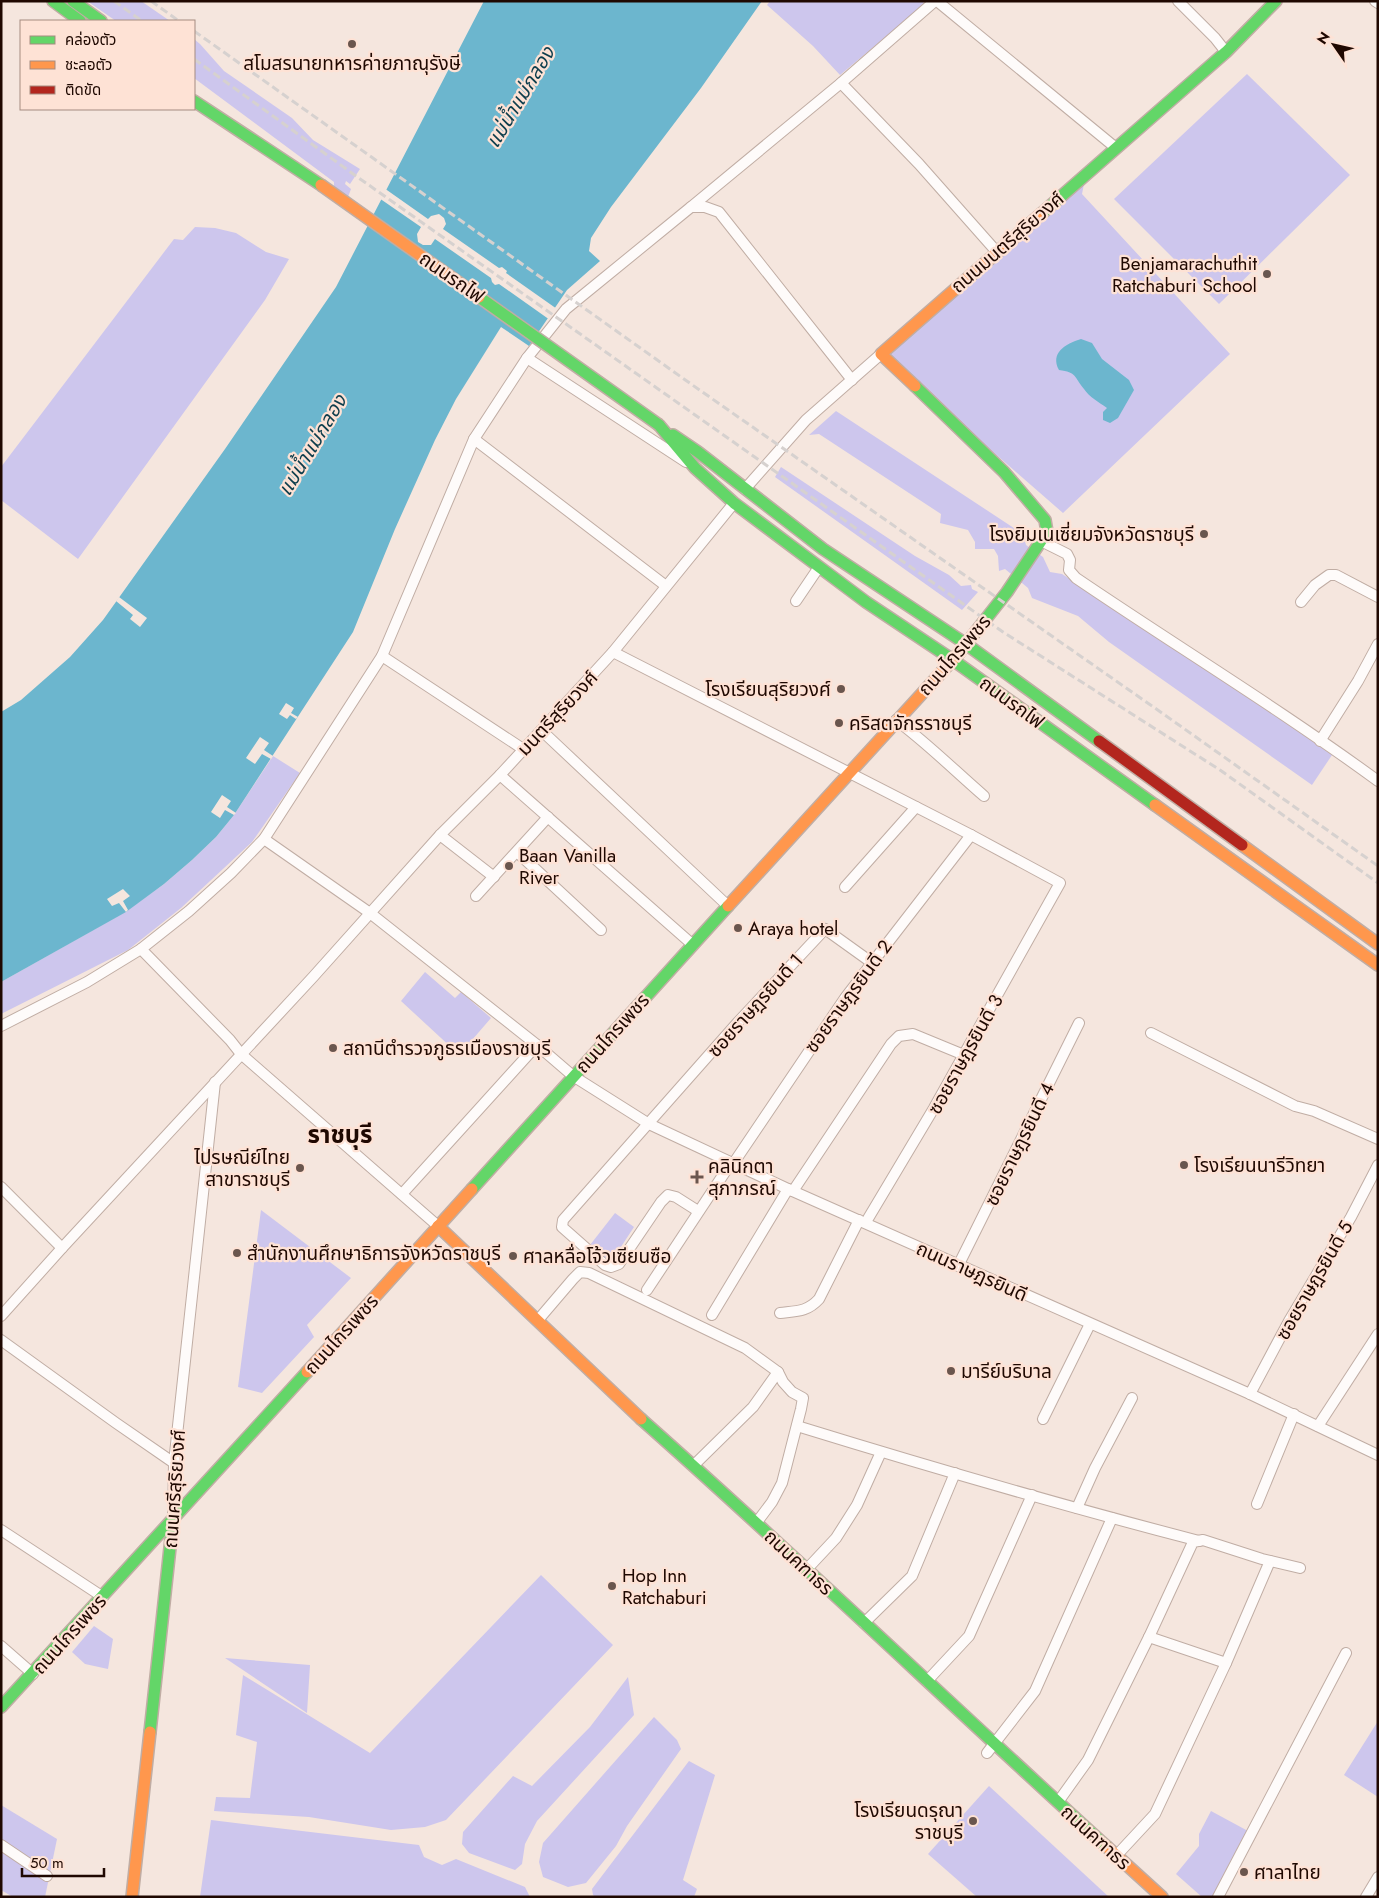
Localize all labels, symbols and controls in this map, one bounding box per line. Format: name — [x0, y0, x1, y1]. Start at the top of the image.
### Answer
legend — [20, 20, 195, 110]
north arrow — [1309, 20, 1359, 70]
text: N — [1312, 28, 1335, 48]
text: คล่องตัว — [65, 29, 116, 51]
marker: สโมสรนายทหารค่ายภาณุรังษี — [346, 38, 358, 50]
water label: แม่น้ำแม่กลอง — [479, 40, 563, 153]
place label: สโมสรนายทหารค่ายภาณุรังษี — [243, 50, 461, 77]
text: ชะลอตัว — [65, 54, 112, 76]
text: ติดขัด — [65, 79, 101, 101]
street label: ถนนมนตรีสุริยวงศ์ — [945, 186, 1070, 299]
street label: ถนนรถไฟ — [414, 245, 490, 310]
place label: Benjamarachuthit Ratchaburi School — [1112, 250, 1257, 299]
marker: Benjamarachuthit Ratchaburi School — [1261, 268, 1273, 280]
water label: แม่น้ำแม่กลอง — [271, 388, 355, 501]
place label: โรงยิมเนเซี่ยมจังหวัดราชบุรี — [989, 521, 1194, 548]
marker: โรงยิมเนเซี่ยมจังหวัดราชบุรี — [1198, 528, 1210, 540]
street label: ถนนไกรเพชร — [912, 609, 997, 702]
street label: มนตรีสุริยวงศ์ — [511, 665, 604, 762]
street label: ถนนรถไฟ — [974, 670, 1050, 735]
place label: โรงเรียนสุริยวงศ์ — [705, 676, 831, 703]
marker: โรงเรียนสุริยวงศ์ — [835, 683, 847, 695]
place label: คริสตจักรราชบุรี — [849, 710, 972, 737]
marker: คริสตจักรราชบุรี — [833, 717, 845, 729]
place label: Baan Vanilla River — [519, 842, 616, 891]
marker: Baan Vanilla River — [503, 860, 515, 872]
place label: Araya hotel — [748, 915, 838, 942]
marker: Araya hotel — [732, 922, 744, 934]
street label: ซอยราษฎรยินดี 2 — [798, 934, 899, 1058]
street label: ซอยราษฎรยินดี 1 — [701, 947, 809, 1063]
street label: ถนนไกรเพชร — [569, 987, 656, 1079]
street label: ซอยราษฎรยินดี 3 — [921, 989, 1010, 1119]
place label: สถานีตำรวจภูธรเมืองราชบุรี — [343, 1035, 551, 1062]
marker: สถานีตำรวจภูธรเมืองราชบุรี — [327, 1042, 339, 1054]
street label: ซอยราษฎรยินดี 4 — [978, 1078, 1061, 1210]
district label: ราชบุรี — [308, 1117, 372, 1152]
place label: ไปรษณีย์ไทย สาขาราชบุรี — [193, 1144, 290, 1193]
place label: โรงเรียนนารีวิทยา — [1194, 1152, 1325, 1179]
place label: คลินิกตา สุภาภรณ์ — [708, 1153, 776, 1202]
marker: โรงเรียนนารีวิทยา — [1178, 1159, 1190, 1171]
marker: ไปรษณีย์ไทย สาขาราชบุรี — [294, 1162, 306, 1174]
marker: คลินิกตา สุภาภรณ์ — [690, 1170, 704, 1184]
street label: ซอยราษฎรยินดี 5 — [1269, 1216, 1360, 1345]
street label: ถนนราษฎรยินดี — [912, 1235, 1032, 1308]
place label: สำนักงานศึกษาธิการจังหวัดราชบุรี — [247, 1240, 501, 1267]
place label: ศาลหลื่อโจ้วเซียนซือ — [523, 1243, 672, 1270]
marker: สำนักงานศึกษาธิการจังหวัดราชบุรี — [231, 1247, 243, 1259]
marker: ศาลหลื่อโจ้วเซียนซือ — [507, 1250, 519, 1262]
street label: ถนนไกรเพชร — [298, 1288, 385, 1380]
place label: มารีย์บริบาล — [961, 1358, 1052, 1385]
marker: มารีย์บริบาล — [945, 1365, 957, 1377]
street label: ถนนศรีสุริยวงศ์ — [157, 1429, 192, 1549]
street label: ถนนคฑาธร — [758, 1523, 839, 1601]
place label: Hop Inn Ratchaburi — [622, 1562, 707, 1611]
marker: Hop Inn Ratchaburi — [606, 1580, 618, 1592]
street label: ถนนไกรเพชร — [26, 1588, 113, 1680]
place label: โรงเรียนดรุณา ราชบุรี — [854, 1797, 963, 1846]
street label: ถนนคฑาธร — [1055, 1799, 1137, 1876]
marker: โรงเรียนดรุณา ราชบุรี — [967, 1815, 979, 1827]
scale bar — [22, 1846, 105, 1878]
text: 50 m — [30, 1852, 64, 1874]
place label: ศาลาไทย — [1254, 1859, 1321, 1886]
marker: ศาลาไทย — [1238, 1866, 1250, 1878]

